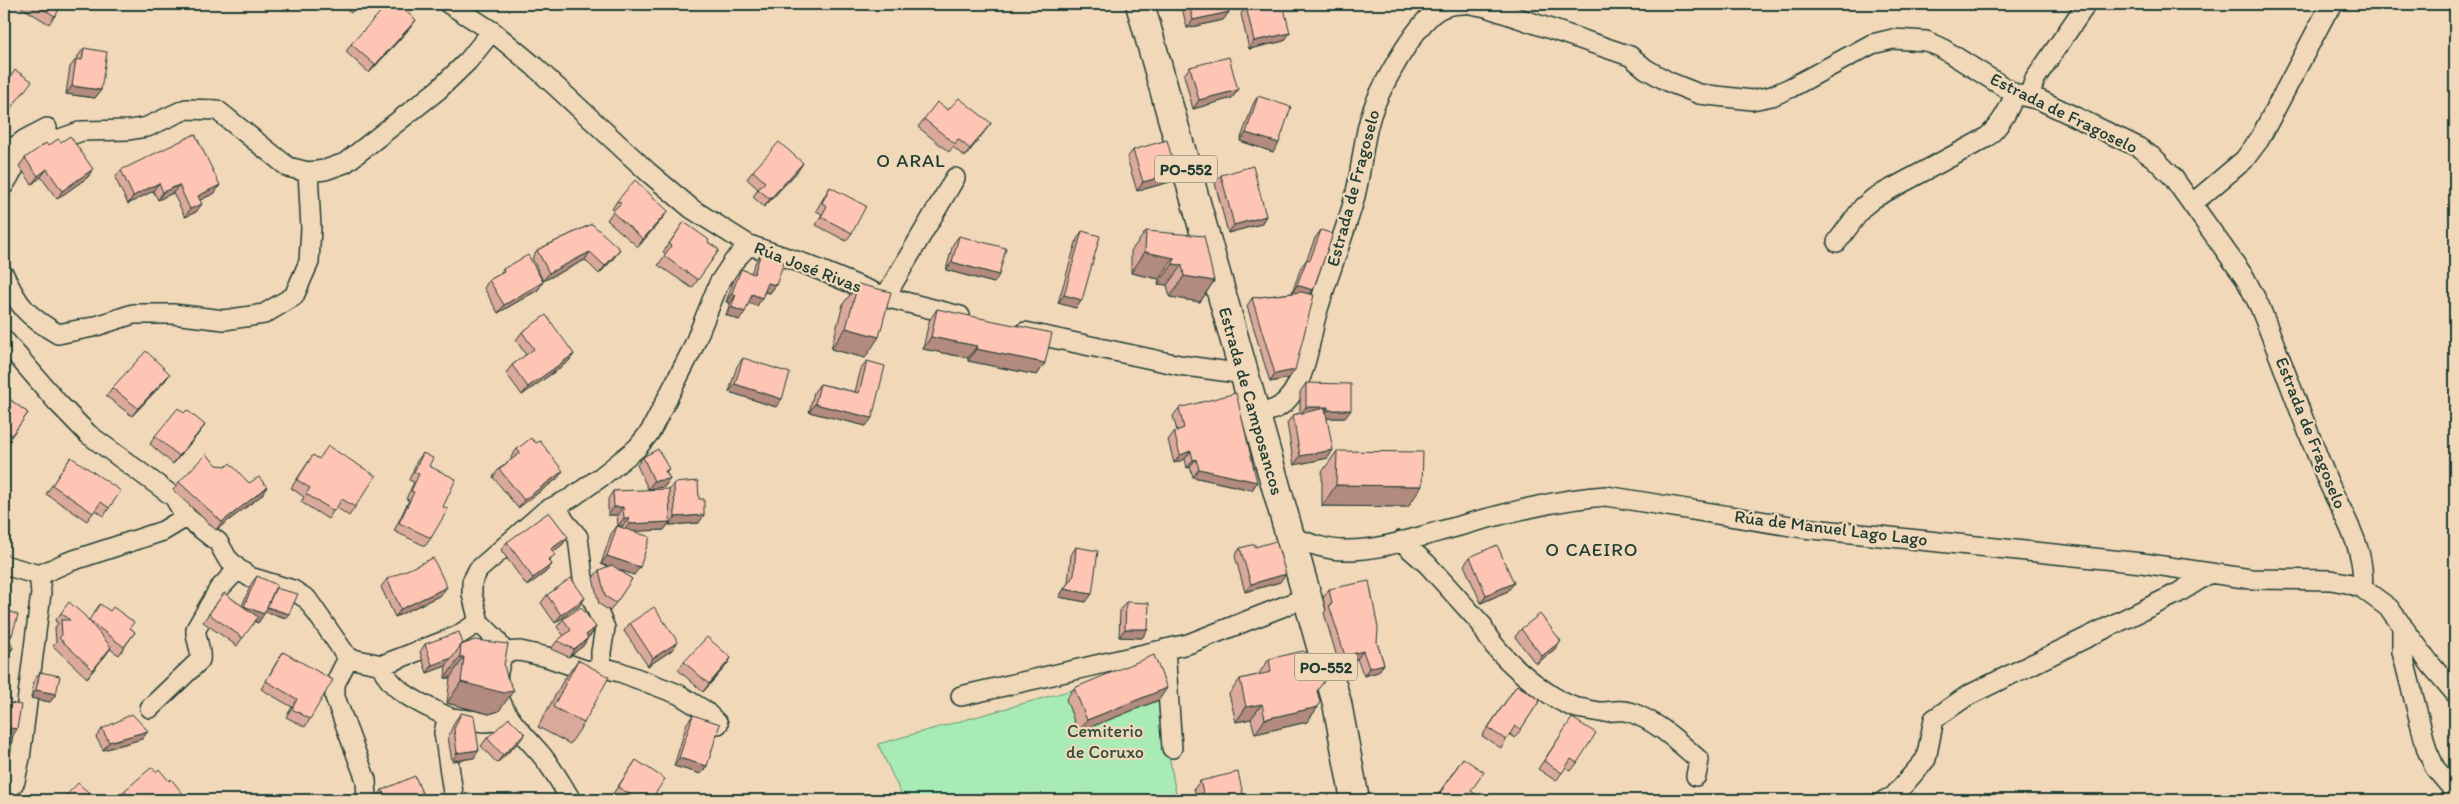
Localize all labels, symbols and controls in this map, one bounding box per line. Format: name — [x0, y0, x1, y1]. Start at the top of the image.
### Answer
street label: Estrada de Fragoselo — [1987, 68, 2141, 158]
street label: Estrada de Fragoselo — [1321, 107, 1385, 269]
district label: O ARAL — [876, 149, 946, 172]
road number: PO-552 — [1155, 156, 1217, 182]
street label: Rúa José Rivas — [751, 236, 865, 298]
street label: Estrada de Camposancos — [1214, 305, 1288, 497]
street label: Estrada de Fragoselo — [2271, 354, 2351, 512]
street label: Rúa de Manuel Lago Lago — [1733, 505, 1929, 551]
district label: O CAEIRO — [1545, 538, 1639, 561]
road number: PO-552 — [1295, 654, 1357, 680]
park label: Cemiterio de Coruxo — [1066, 720, 1144, 763]

